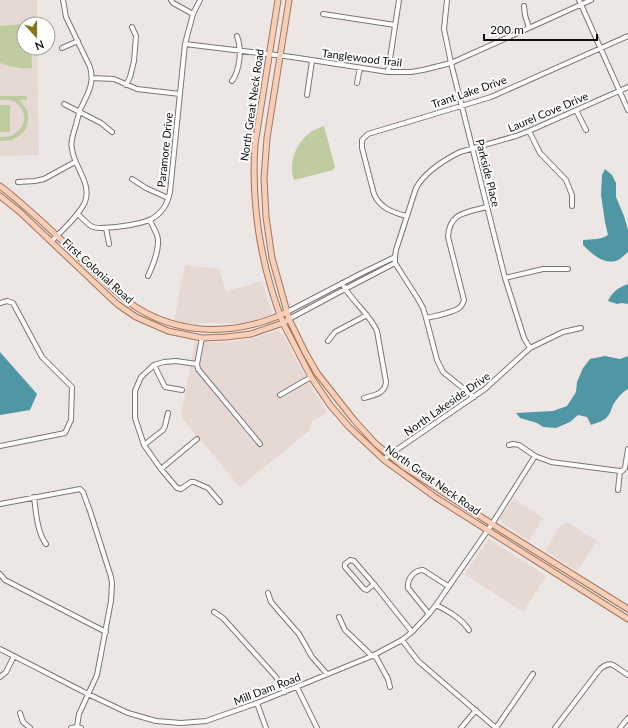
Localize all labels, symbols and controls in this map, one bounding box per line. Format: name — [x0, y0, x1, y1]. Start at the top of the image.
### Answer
north arrow — [16, 16, 56, 56]
scale bar — [484, 16, 597, 42]
text: 200 m — [490, 22, 524, 37]
text: N — [33, 38, 46, 53]
street label: Tanglewood Trail — [321, 46, 403, 69]
street label: North Great Neck Road — [237, 48, 266, 162]
street label: Trant Lake Drive — [429, 73, 508, 110]
street label: Laurel Cove Drive — [506, 89, 590, 134]
street label: Paramore Drive — [154, 112, 175, 188]
street label: Parkside Place — [474, 138, 503, 208]
street label: First Colonial Road — [60, 235, 136, 306]
street label: North Lakeside Drive — [401, 369, 492, 438]
street label: North Great Neck Road — [383, 442, 483, 517]
street label: Mill Dam Road — [231, 670, 302, 707]

